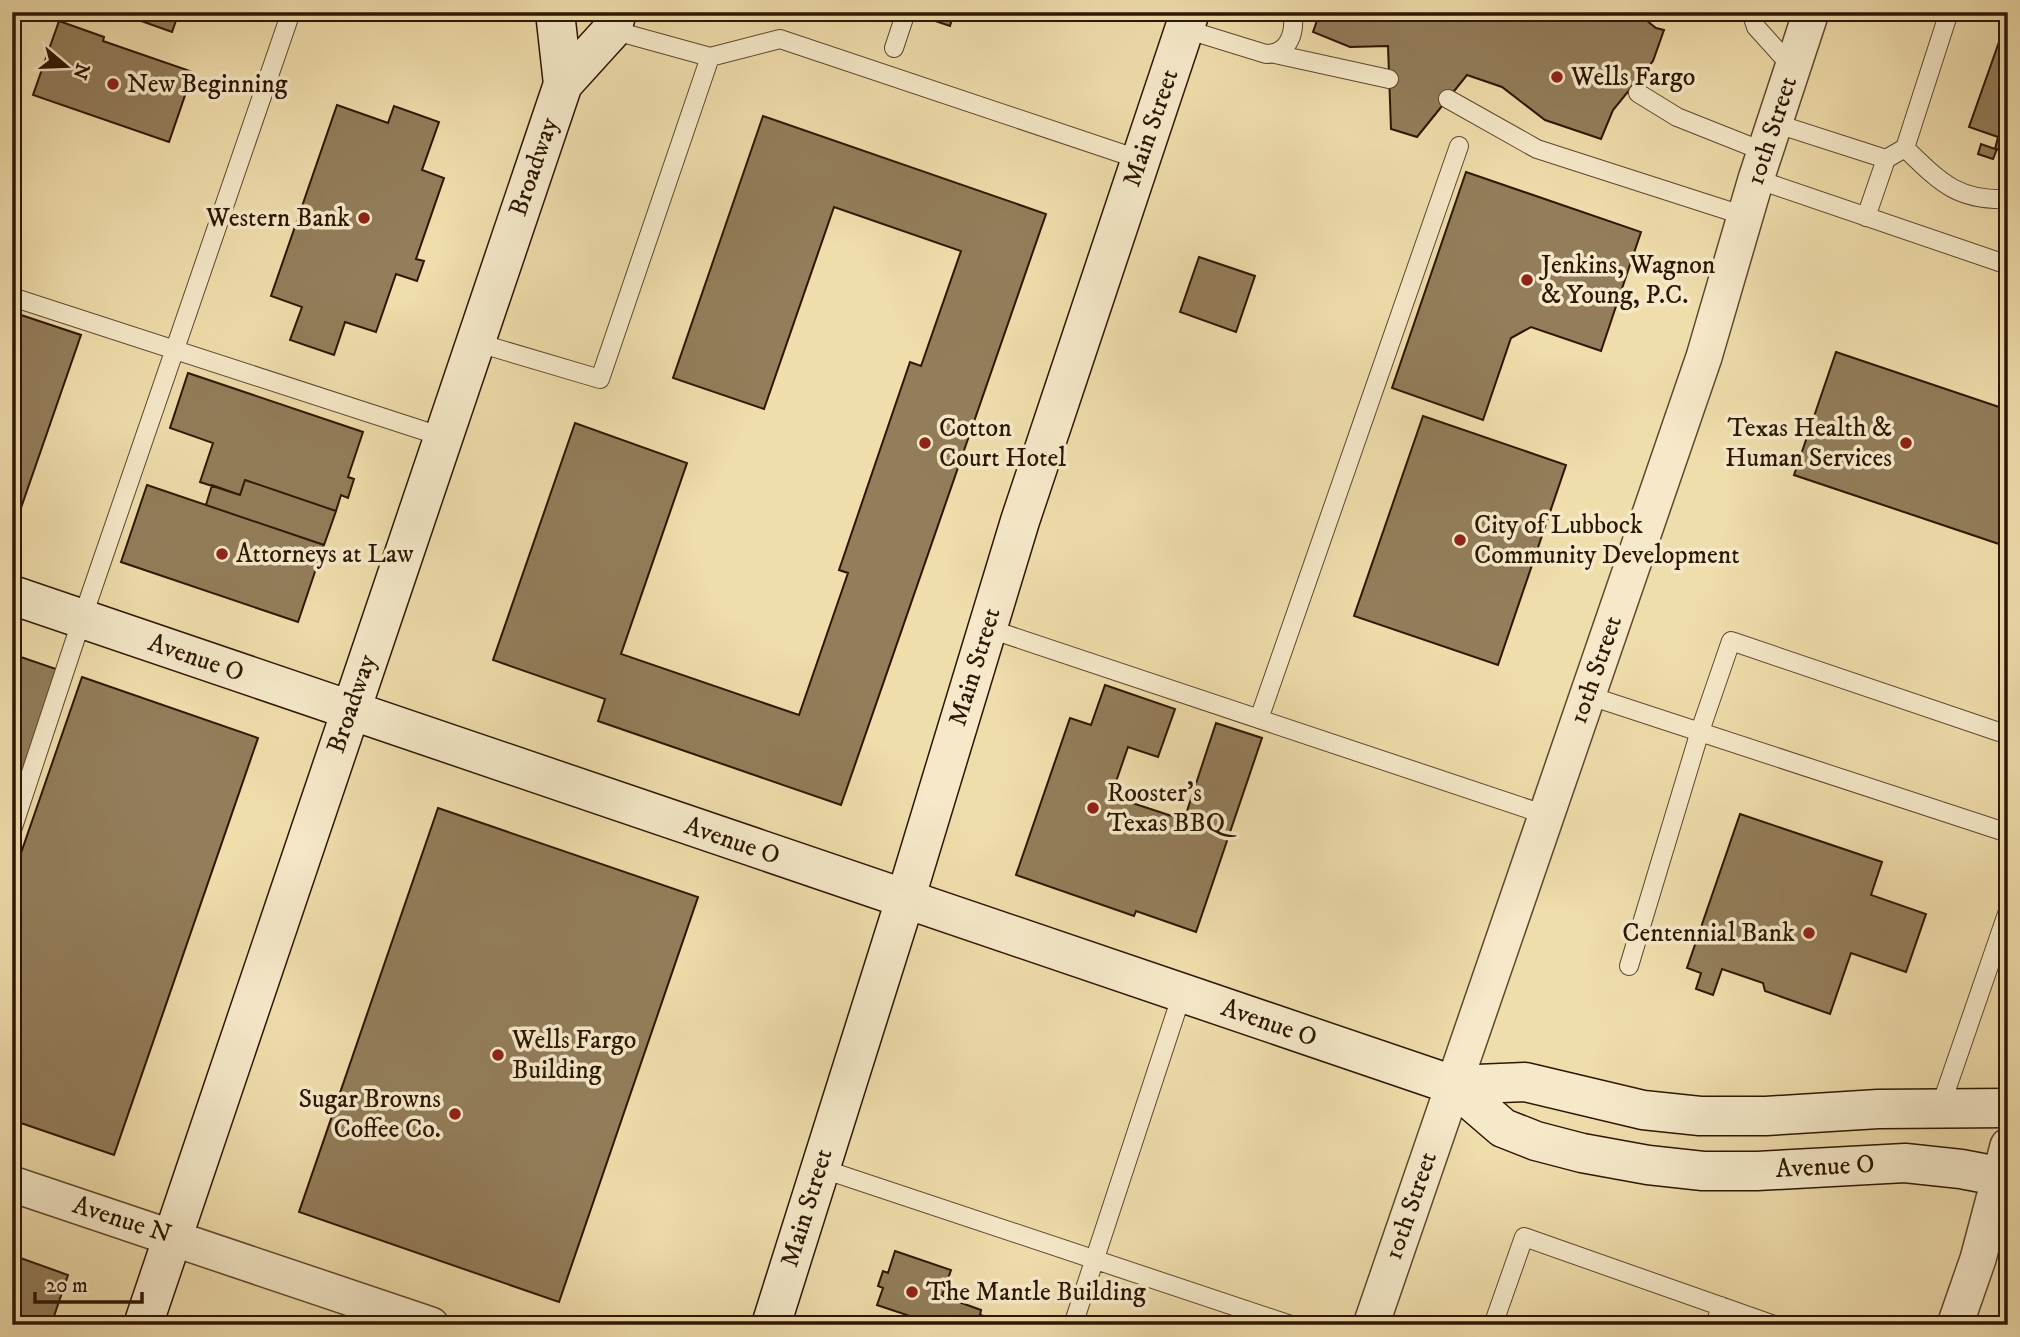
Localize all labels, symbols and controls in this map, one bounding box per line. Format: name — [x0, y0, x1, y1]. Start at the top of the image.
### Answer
north arrow — [32, 32, 102, 102]
text: N — [67, 60, 94, 83]
place label: Wells Fargo — [1570, 61, 1695, 94]
street label: Main Street — [1116, 65, 1186, 191]
place label: New Beginning — [127, 68, 288, 101]
marker: Wells Fargo — [1549, 69, 1565, 85]
street label: 10th Street — [1739, 72, 1805, 190]
marker: New Beginning — [105, 76, 121, 92]
street label: Broadway — [502, 113, 566, 221]
place label: Western Bank — [205, 202, 350, 235]
marker: Western Bank — [356, 210, 372, 226]
place label: Jenkins, Wagnon & Young, P.C. — [1539, 249, 1716, 312]
marker: Jenkins, Wagnon & Young, P.C. — [1519, 272, 1535, 288]
place label: Cotton Court Hotel — [939, 412, 1066, 475]
place label: Texas Health & Human Services — [1725, 412, 1892, 475]
marker: Cotton Court Hotel — [917, 435, 933, 451]
marker: Texas Health & Human Services — [1898, 435, 1914, 451]
place label: City of Lubbock Community Development — [1474, 509, 1740, 572]
marker: City of Lubbock Community Development — [1452, 532, 1468, 548]
place label: Attorneys at Law — [236, 538, 414, 571]
marker: Attorneys at Law — [214, 546, 230, 562]
street label: Main Street — [941, 604, 1009, 730]
street label: 10th Street — [1562, 611, 1630, 729]
street label: Avenue O — [144, 626, 248, 690]
street label: Broadway — [320, 650, 384, 758]
place label: Rooster's Texas BBQ — [1107, 777, 1237, 840]
marker: Rooster's Texas BBQ — [1085, 800, 1101, 816]
street label: Avenue O — [680, 809, 784, 873]
place label: Centennial Bank — [1622, 917, 1795, 950]
marker: Centennial Bank — [1801, 925, 1817, 941]
street label: Avenue O — [1217, 991, 1321, 1055]
place label: Wells Fargo Building — [511, 1024, 636, 1087]
marker: Wells Fargo Building — [490, 1047, 506, 1063]
place label: Sugar Browns Coffee Co. — [298, 1083, 441, 1146]
marker: Sugar Browns Coffee Co. — [447, 1106, 463, 1122]
street label: Main Street — [773, 1145, 841, 1271]
street label: 10th Street — [1377, 1147, 1445, 1265]
street label: Avenue O — [1775, 1148, 1875, 1186]
street label: Avenue N — [68, 1189, 176, 1251]
scale bar — [35, 1260, 142, 1304]
text: 20 m — [46, 1273, 88, 1299]
place label: The Mantle Building — [926, 1276, 1146, 1309]
marker: The Mantle Building — [904, 1284, 920, 1300]

